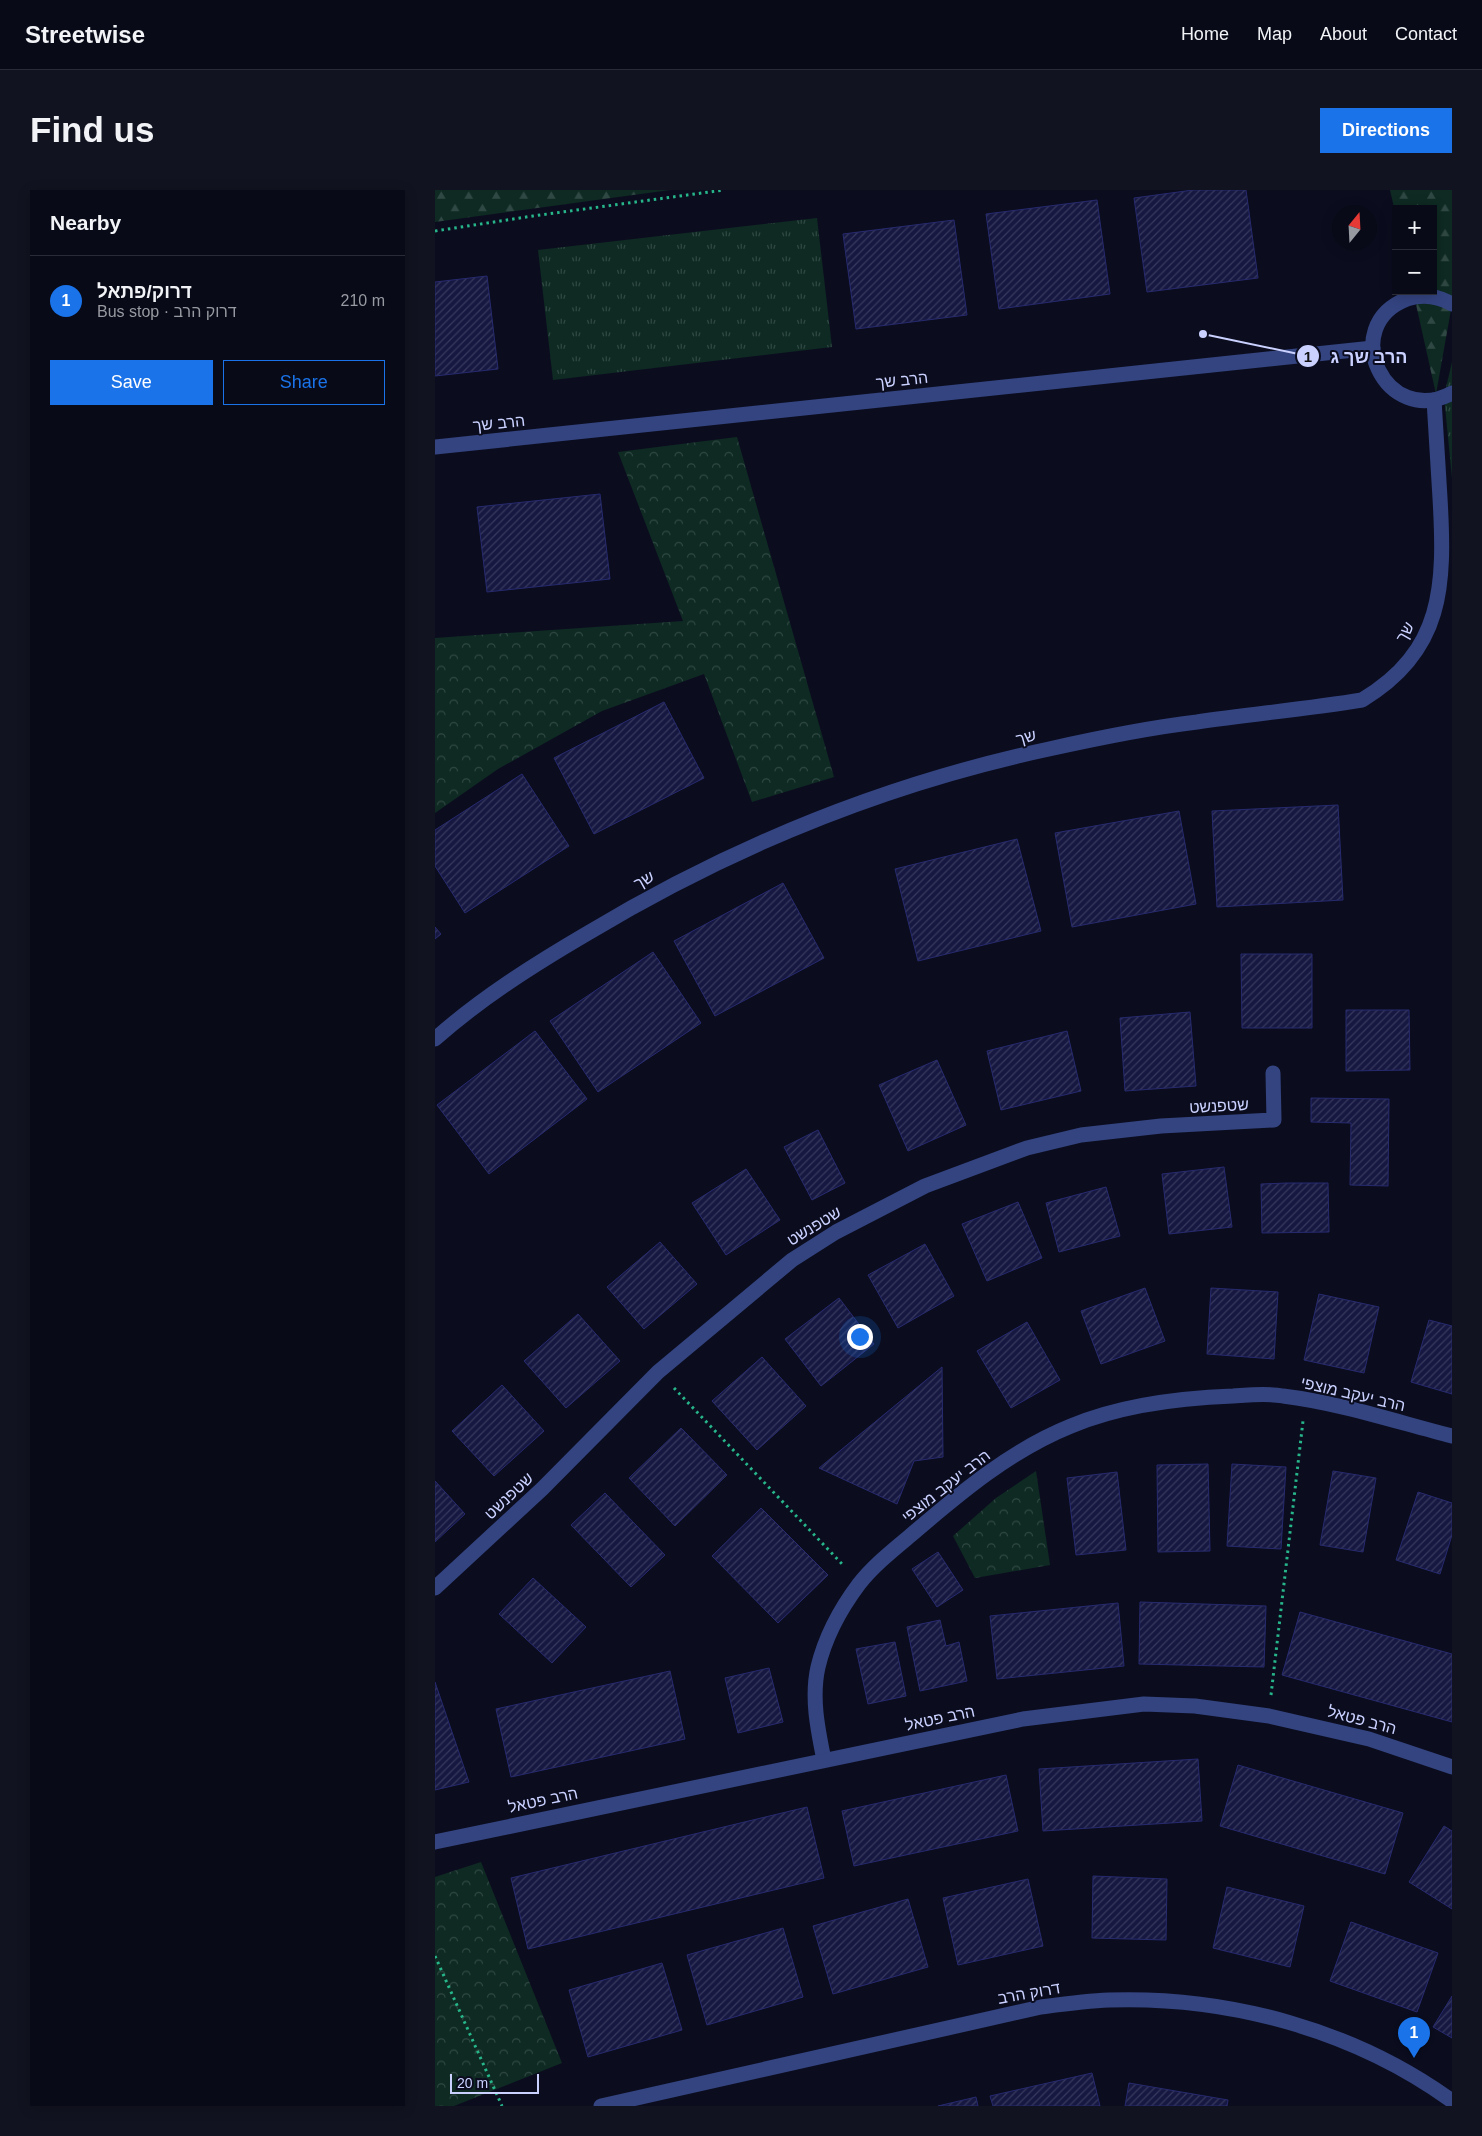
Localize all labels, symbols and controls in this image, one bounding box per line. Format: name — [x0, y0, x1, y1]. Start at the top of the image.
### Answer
text: Streetwise — [25, 21, 145, 48]
text: Home — [1181, 24, 1229, 44]
text: Map — [1257, 24, 1292, 44]
text: About — [1320, 24, 1367, 44]
text: Contact — [1395, 24, 1457, 44]
button: Directions — [1320, 108, 1452, 153]
text: Find us — [30, 110, 154, 149]
north arrow — [1332, 205, 1377, 250]
map controls — [1392, 205, 1437, 295]
button: + — [1392, 205, 1437, 250]
text: Nearby — [50, 211, 121, 234]
button: − — [1392, 250, 1437, 295]
text: דרוק/פתאל — [97, 281, 192, 302]
text: 1 — [62, 292, 70, 309]
text: 210 m — [341, 292, 385, 309]
text: Bus stop · דרוק הרב — [97, 303, 237, 320]
callout: הרב שך ג — [1296, 340, 1418, 373]
text: הרב שך ג — [1330, 347, 1408, 367]
text: 1 — [1304, 348, 1312, 365]
button: Save — [50, 360, 213, 405]
button: Share — [223, 360, 385, 405]
street label: הרב שך — [875, 369, 929, 391]
street label: הרב שך — [472, 412, 526, 434]
street label: שך — [1393, 619, 1417, 645]
street label: שך — [1014, 726, 1038, 748]
street label: שך — [631, 868, 657, 892]
street label: שטפנשט — [1189, 1096, 1249, 1116]
street label: שטפנשט — [784, 1203, 844, 1249]
your location — [847, 1324, 873, 1350]
street label: הרב יעקב מוצפי — [1299, 1374, 1407, 1414]
street label: הרב יעקב מוצפי — [899, 1446, 993, 1526]
street label: שטפנשט — [481, 1469, 537, 1523]
street label: הרב פטאל — [904, 1702, 976, 1734]
street label: הרב פטאל — [1326, 1703, 1398, 1737]
street label: הרב פטאל — [507, 1784, 579, 1816]
street label: דרוק הרב — [996, 1979, 1062, 2007]
pin: 1 — [1398, 2017, 1430, 2058]
scale bar — [450, 2071, 539, 2094]
text: 20 m — [457, 2075, 488, 2091]

